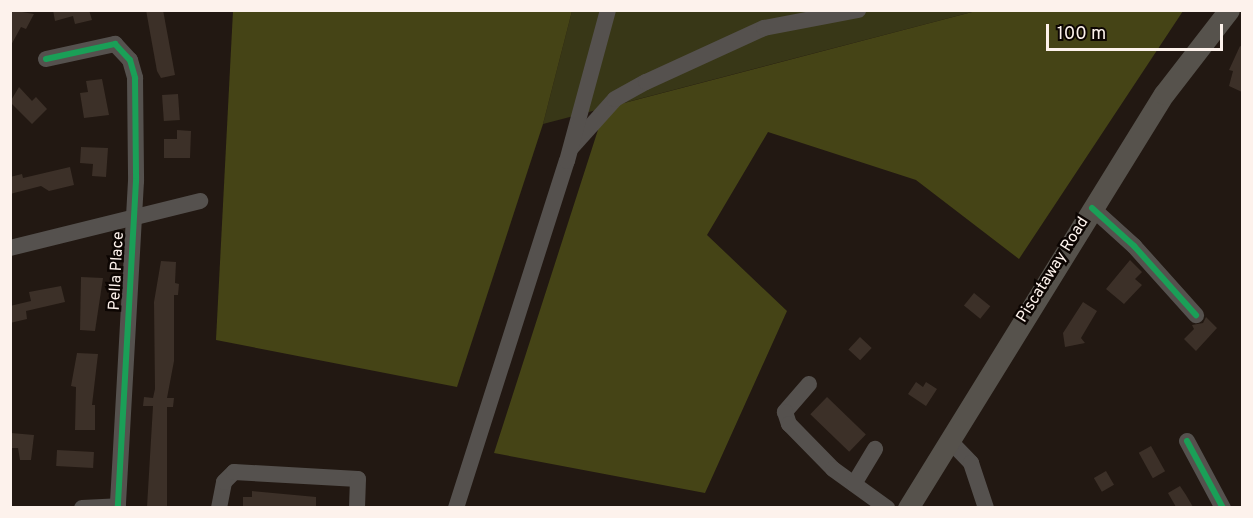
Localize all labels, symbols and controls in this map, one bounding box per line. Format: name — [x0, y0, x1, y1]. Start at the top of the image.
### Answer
scale bar — [1049, 12, 1226, 50]
text: 100 m — [1057, 23, 1106, 46]
street label: Piscataway Road — [1013, 214, 1093, 326]
street label: Pella Place — [105, 231, 129, 311]

